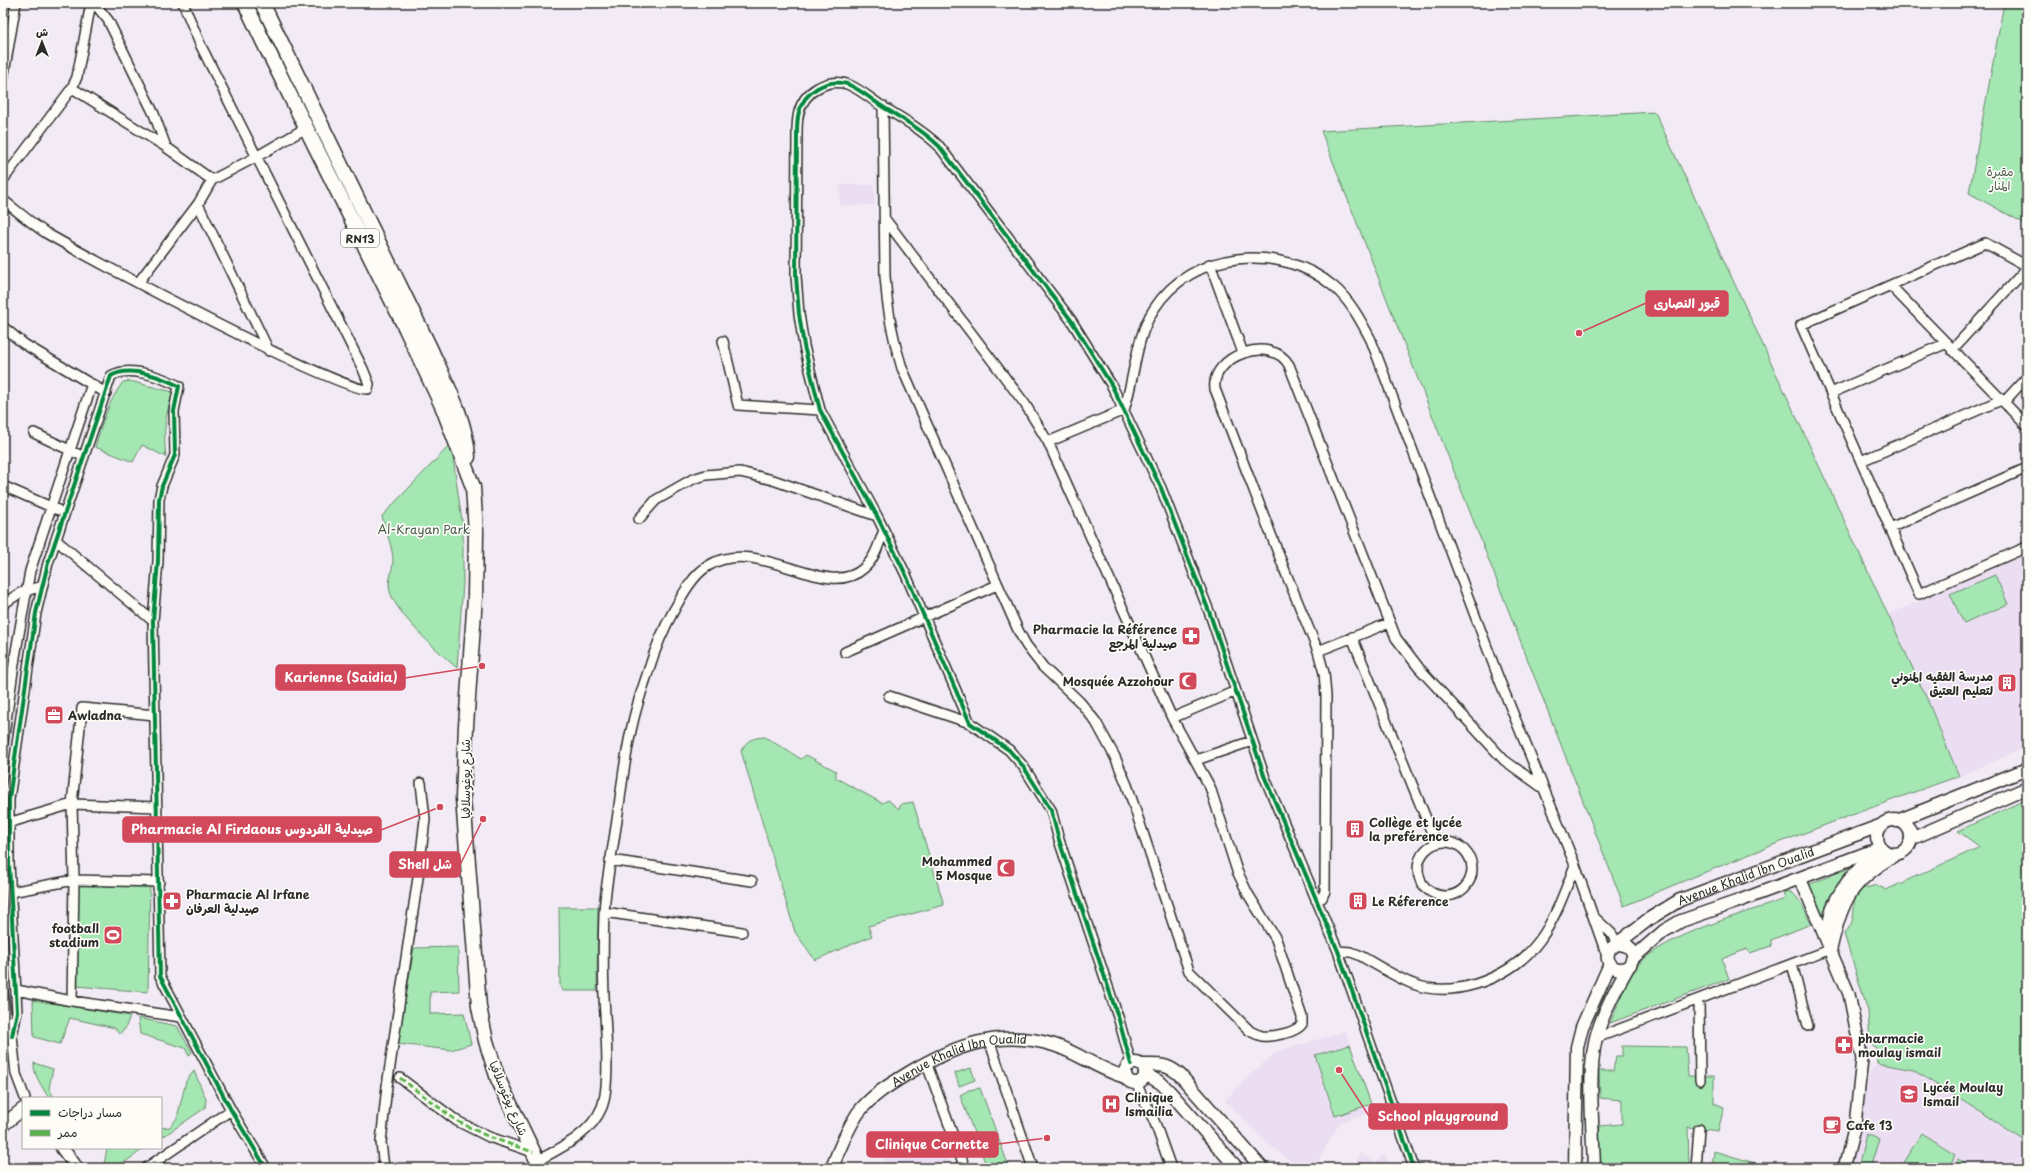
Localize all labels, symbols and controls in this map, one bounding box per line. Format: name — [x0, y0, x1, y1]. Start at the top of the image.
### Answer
north arrow — [22, 22, 62, 62]
text: ش — [36, 23, 48, 40]
park label: مقبرة المنار — [1987, 162, 2013, 194]
road number: RN13 — [341, 229, 379, 247]
callout: قبور النصارى — [1646, 291, 1728, 316]
text: قبور النصارى — [1654, 293, 1720, 312]
park label: Al-Krayan Park — [378, 520, 470, 538]
place label: Pharmacie la Référence صيدلية المرجع — [1033, 620, 1177, 653]
pharmacy icon: Pharmacie la Référence صيدلية المرجع — [1180, 625, 1202, 647]
callout: Karienne (Saidia) — [276, 665, 405, 690]
text: Karienne (Saidia) — [284, 667, 398, 686]
place label: مدرسة الفقيه المنوني لتعليم العتيق — [1891, 667, 1993, 700]
mosque icon: Mosquée Azzohour — [1177, 670, 1199, 692]
place label: Mosquée Azzohour — [1063, 672, 1175, 690]
building icon: مدرسة الفقيه المنوني لتعليم العتيق — [1996, 672, 2018, 694]
office icon: Awladna — [43, 704, 65, 726]
place label: Awladna — [67, 706, 123, 724]
street label: شارع يوغوسلافيا — [456, 739, 475, 819]
place label: Collège et lycée la preférence — [1369, 813, 1462, 845]
callout: Pharmacie Al Firdaous صيدلية الفردوس — [123, 817, 381, 842]
building icon: Collège et lycée la preférence — [1344, 818, 1366, 840]
text: Pharmacie Al Firdaous صيدلية الفردوس — [131, 819, 373, 839]
street label: Avenue Khalid Ibn Oualid — [1675, 842, 1817, 909]
callout: Shell شل — [390, 852, 460, 877]
place label: Mohammed 5 Mosque — [922, 852, 993, 884]
text: Shell شل — [398, 854, 452, 873]
mosque icon: Mohammed 5 Mosque — [995, 857, 1017, 879]
place label: Pharmacie Al Irfane صيدلية العرفان — [186, 885, 310, 917]
pharmacy icon: Pharmacie Al Irfane صيدلية العرفان — [161, 890, 183, 912]
building icon: Le Réference — [1347, 890, 1369, 912]
place label: Le Réference — [1372, 892, 1449, 910]
place label: football stadium — [49, 919, 99, 951]
sports icon: football stadium — [102, 924, 124, 946]
street label: Avenue Khalid Ibn Oualid — [888, 1029, 1028, 1091]
place label: pharmacie moulay ismail — [1858, 1029, 1941, 1061]
pharmacy icon: pharmacie moulay ismail — [1833, 1034, 1855, 1056]
street label: شارع يوغوسلافيا — [484, 1058, 533, 1139]
place label: Lycée Moulay Ismail — [1923, 1078, 2003, 1110]
school or university icon: Lycée Moulay Ismail — [1898, 1083, 1920, 1105]
place label: Clinique Ismailia — [1125, 1088, 1174, 1120]
hospital icon: Clinique Ismailia — [1100, 1093, 1122, 1115]
legend — [22, 1097, 162, 1149]
text: مسار دراجات — [58, 1103, 122, 1121]
callout: School playground — [1369, 1104, 1507, 1129]
text: School playground — [1378, 1106, 1498, 1125]
cafe icon: Cafe 13 — [1821, 1114, 1843, 1136]
place label: Cafe 13 — [1846, 1116, 1893, 1134]
text: ممر — [57, 1123, 77, 1141]
callout: Clinique Cornette — [867, 1132, 998, 1157]
text: Clinique Cornette — [875, 1134, 989, 1153]

